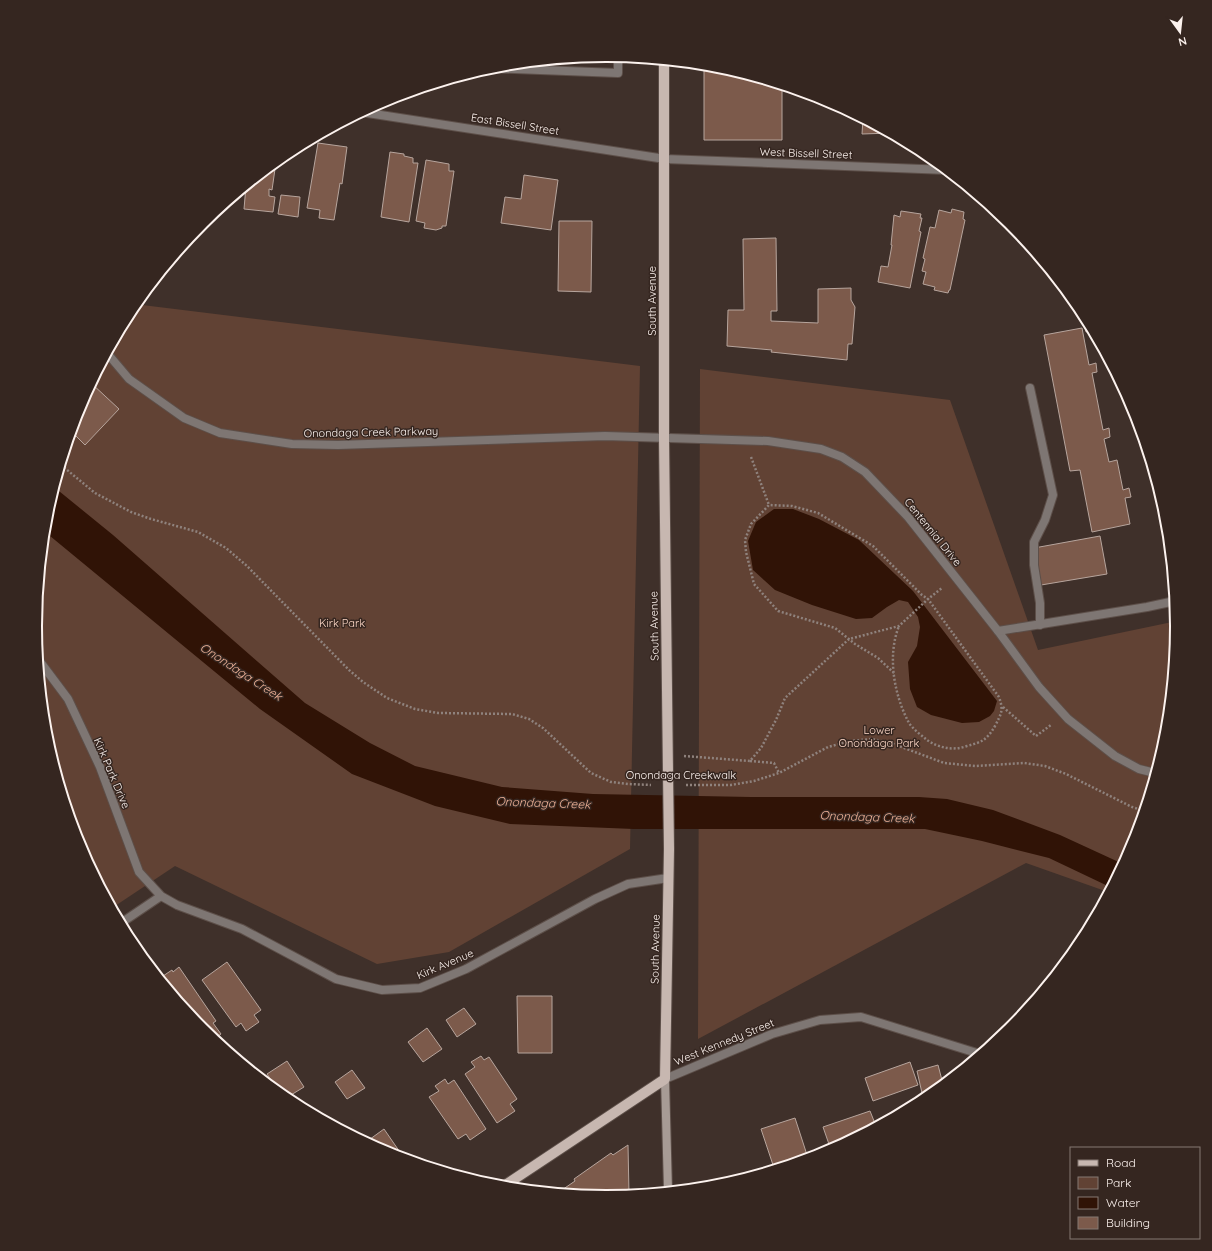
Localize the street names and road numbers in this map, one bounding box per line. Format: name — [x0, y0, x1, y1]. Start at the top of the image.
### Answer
street label: East Bissell Street — [470, 110, 560, 138]
street label: West Bissell Street — [759, 144, 853, 162]
street label: South Avenue — [645, 266, 659, 336]
street label: Onondaga Creek Parkway — [304, 424, 438, 440]
street label: Centennial Drive — [901, 495, 965, 569]
street label: South Avenue — [646, 591, 662, 661]
street label: Kirk Park Drive — [91, 735, 133, 811]
street label: Onondaga Creekwalk — [626, 768, 736, 782]
street label: South Avenue — [647, 914, 663, 984]
street label: Kirk Avenue — [414, 946, 476, 982]
street label: West Kennedy Street — [672, 1015, 776, 1069]

